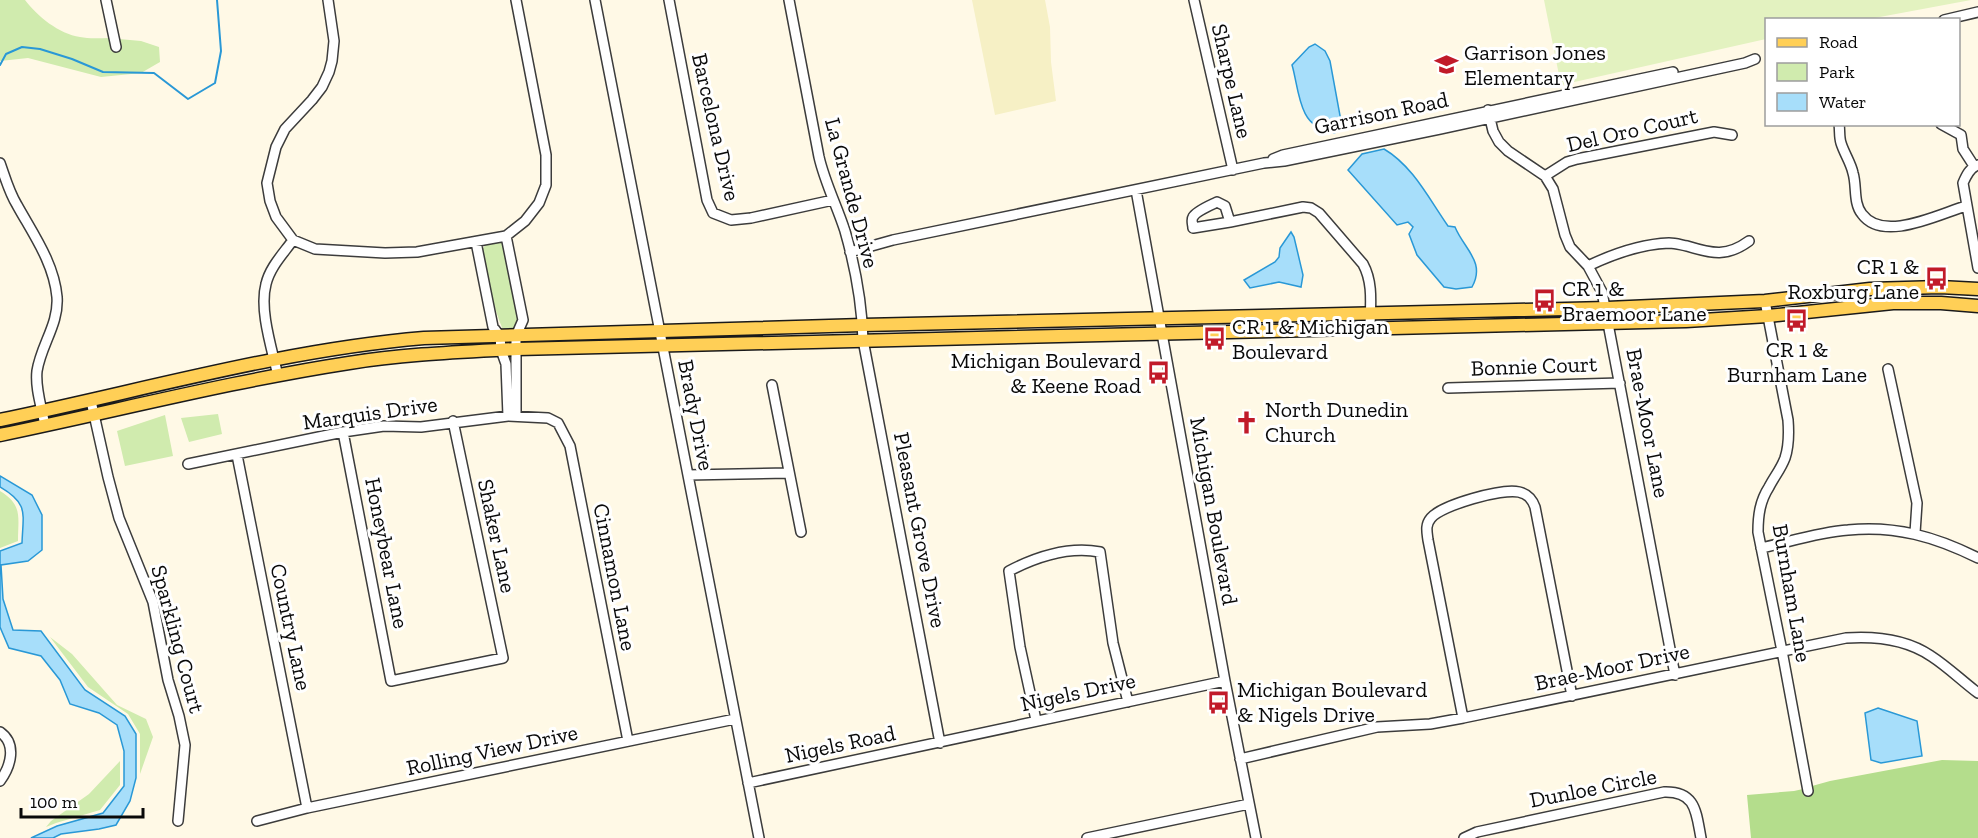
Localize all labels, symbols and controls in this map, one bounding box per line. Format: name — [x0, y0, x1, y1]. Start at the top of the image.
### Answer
legend — [1765, 18, 1960, 126]
street label: Sharpe Lane — [1206, 21, 1258, 141]
text: Road — [1819, 31, 1858, 53]
place label: Garrison Jones Elementary — [1464, 39, 1606, 91]
street label: Barcelona Drive — [686, 50, 746, 204]
school or university icon: Garrison Jones Elementary — [1433, 52, 1459, 78]
text: Park — [1819, 61, 1855, 83]
street label: Garrison Road — [1312, 86, 1450, 140]
text: Water — [1819, 91, 1866, 113]
street label: Del Oro Court — [1564, 102, 1701, 158]
street label: La Grande Drive — [819, 115, 885, 271]
place label: CR 1 & Roxburg Lane — [1788, 253, 1919, 305]
bus stop icon: CR 1 & Roxburg Lane — [1924, 266, 1950, 292]
place label: CR 1 & Braemoor Lane — [1562, 275, 1707, 327]
bus stop icon: CR 1 & Braemoor Lane — [1531, 288, 1557, 314]
bus stop icon: CR 1 & Burnham Lane — [1784, 307, 1810, 333]
place label: CR 1 & Michigan Boulevard — [1232, 313, 1389, 365]
bus stop icon: CR 1 & Michigan Boulevard — [1201, 326, 1227, 352]
place label: CR 1 & Burnham Lane — [1727, 336, 1867, 388]
street label: Brae-Moor Lane — [1620, 346, 1676, 500]
place label: Michigan Boulevard & Keene Road — [951, 347, 1141, 399]
street label: Bonnie Court — [1470, 350, 1599, 382]
street label: Brady Drive — [672, 357, 720, 473]
bus stop icon: Michigan Boulevard & Keene Road — [1146, 360, 1172, 386]
street label: Marquis Drive — [301, 390, 439, 436]
place label: North Dunedin Church — [1265, 396, 1409, 448]
church icon: North Dunedin Church — [1234, 409, 1260, 435]
street label: Michigan Boulevard — [1184, 415, 1244, 607]
street label: Pleasant Grove Drive — [888, 430, 952, 630]
street label: Honeybear Lane — [359, 475, 415, 631]
street label: Shaker Lane — [472, 477, 522, 595]
street label: Cinnamon Lane — [587, 501, 643, 653]
street label: Burnham Lane — [1767, 522, 1817, 664]
street label: Country Lane — [264, 561, 318, 693]
street label: Sparkling Court — [145, 562, 211, 717]
street label: Brae-Moor Drive — [1532, 637, 1692, 697]
street label: Nigels Drive — [1018, 667, 1138, 717]
place label: Michigan Boulevard & Nigels Drive — [1237, 676, 1427, 728]
bus stop icon: Michigan Boulevard & Nigels Drive — [1206, 689, 1232, 715]
street label: Rolling View Drive — [404, 719, 580, 781]
street label: Nigels Road — [782, 719, 898, 769]
street label: Dunloe Circle — [1527, 762, 1659, 814]
scale bar — [21, 781, 142, 819]
text: 100 m — [30, 791, 78, 813]

